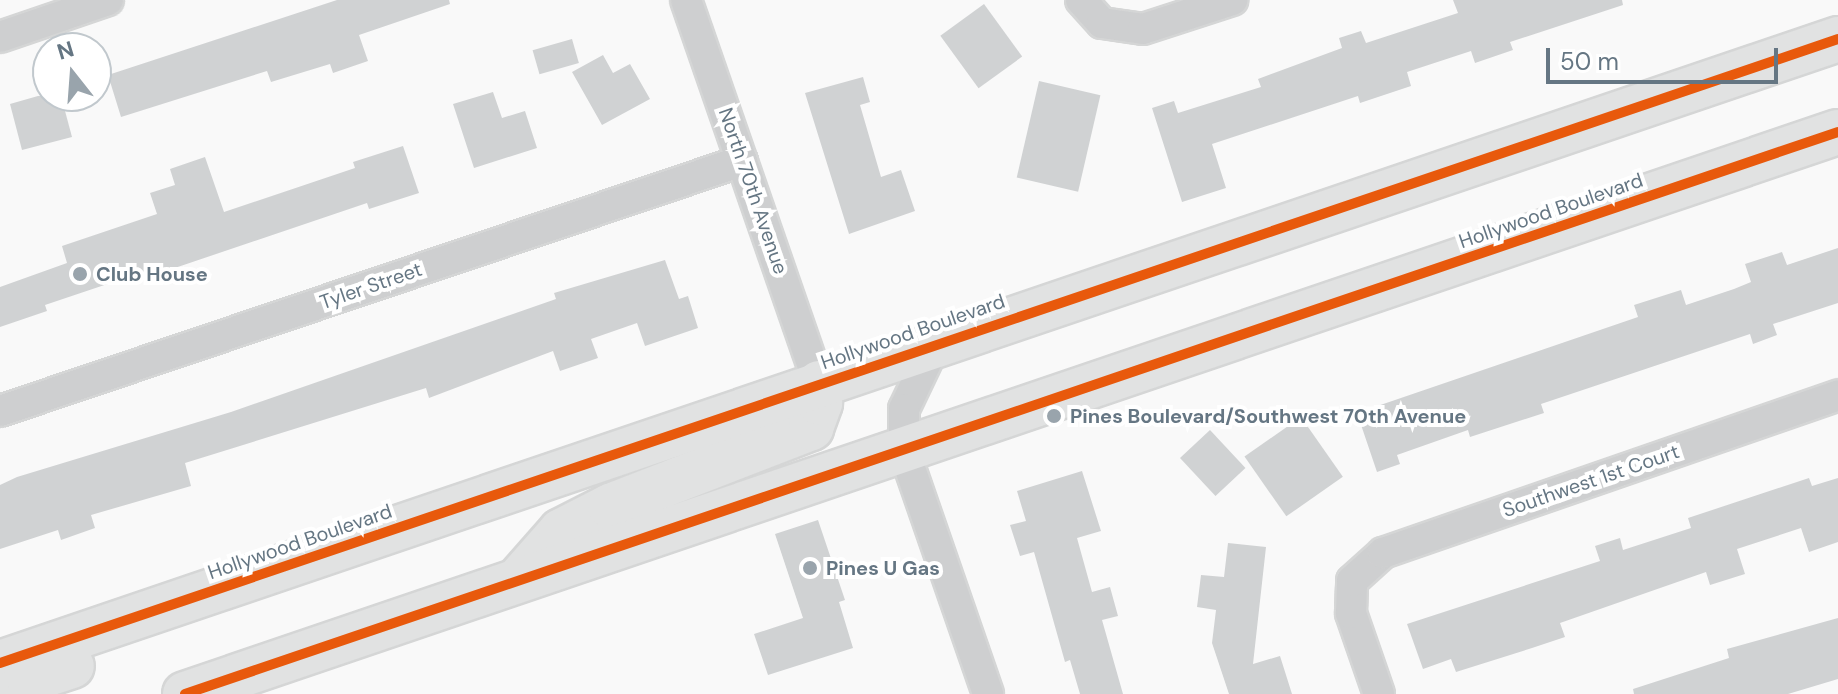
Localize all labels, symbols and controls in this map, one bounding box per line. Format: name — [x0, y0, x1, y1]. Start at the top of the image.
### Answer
north arrow — [32, 32, 112, 112]
scale bar — [1550, 32, 1782, 82]
text: N — [54, 34, 77, 67]
text: 50 m — [1560, 46, 1619, 77]
street label: North 70th Avenue — [713, 105, 793, 277]
street label: Hollywood Boulevard — [1456, 168, 1646, 254]
street label: Tyler Street — [317, 257, 425, 315]
place label: Club House — [96, 262, 208, 286]
marker: Club House — [71, 265, 89, 283]
street label: Hollywood Boulevard — [818, 289, 1008, 375]
place label: Pines Boulevard/Southwest 70th Avenue — [1070, 404, 1466, 428]
marker: Pines Boulevard/Southwest 70th Avenue — [1045, 407, 1063, 425]
street label: Southwest 1st Court — [1500, 440, 1682, 522]
street label: Hollywood Boulevard — [205, 499, 395, 585]
place label: Pines U Gas — [826, 556, 940, 580]
marker: Pines U Gas — [801, 559, 819, 577]

